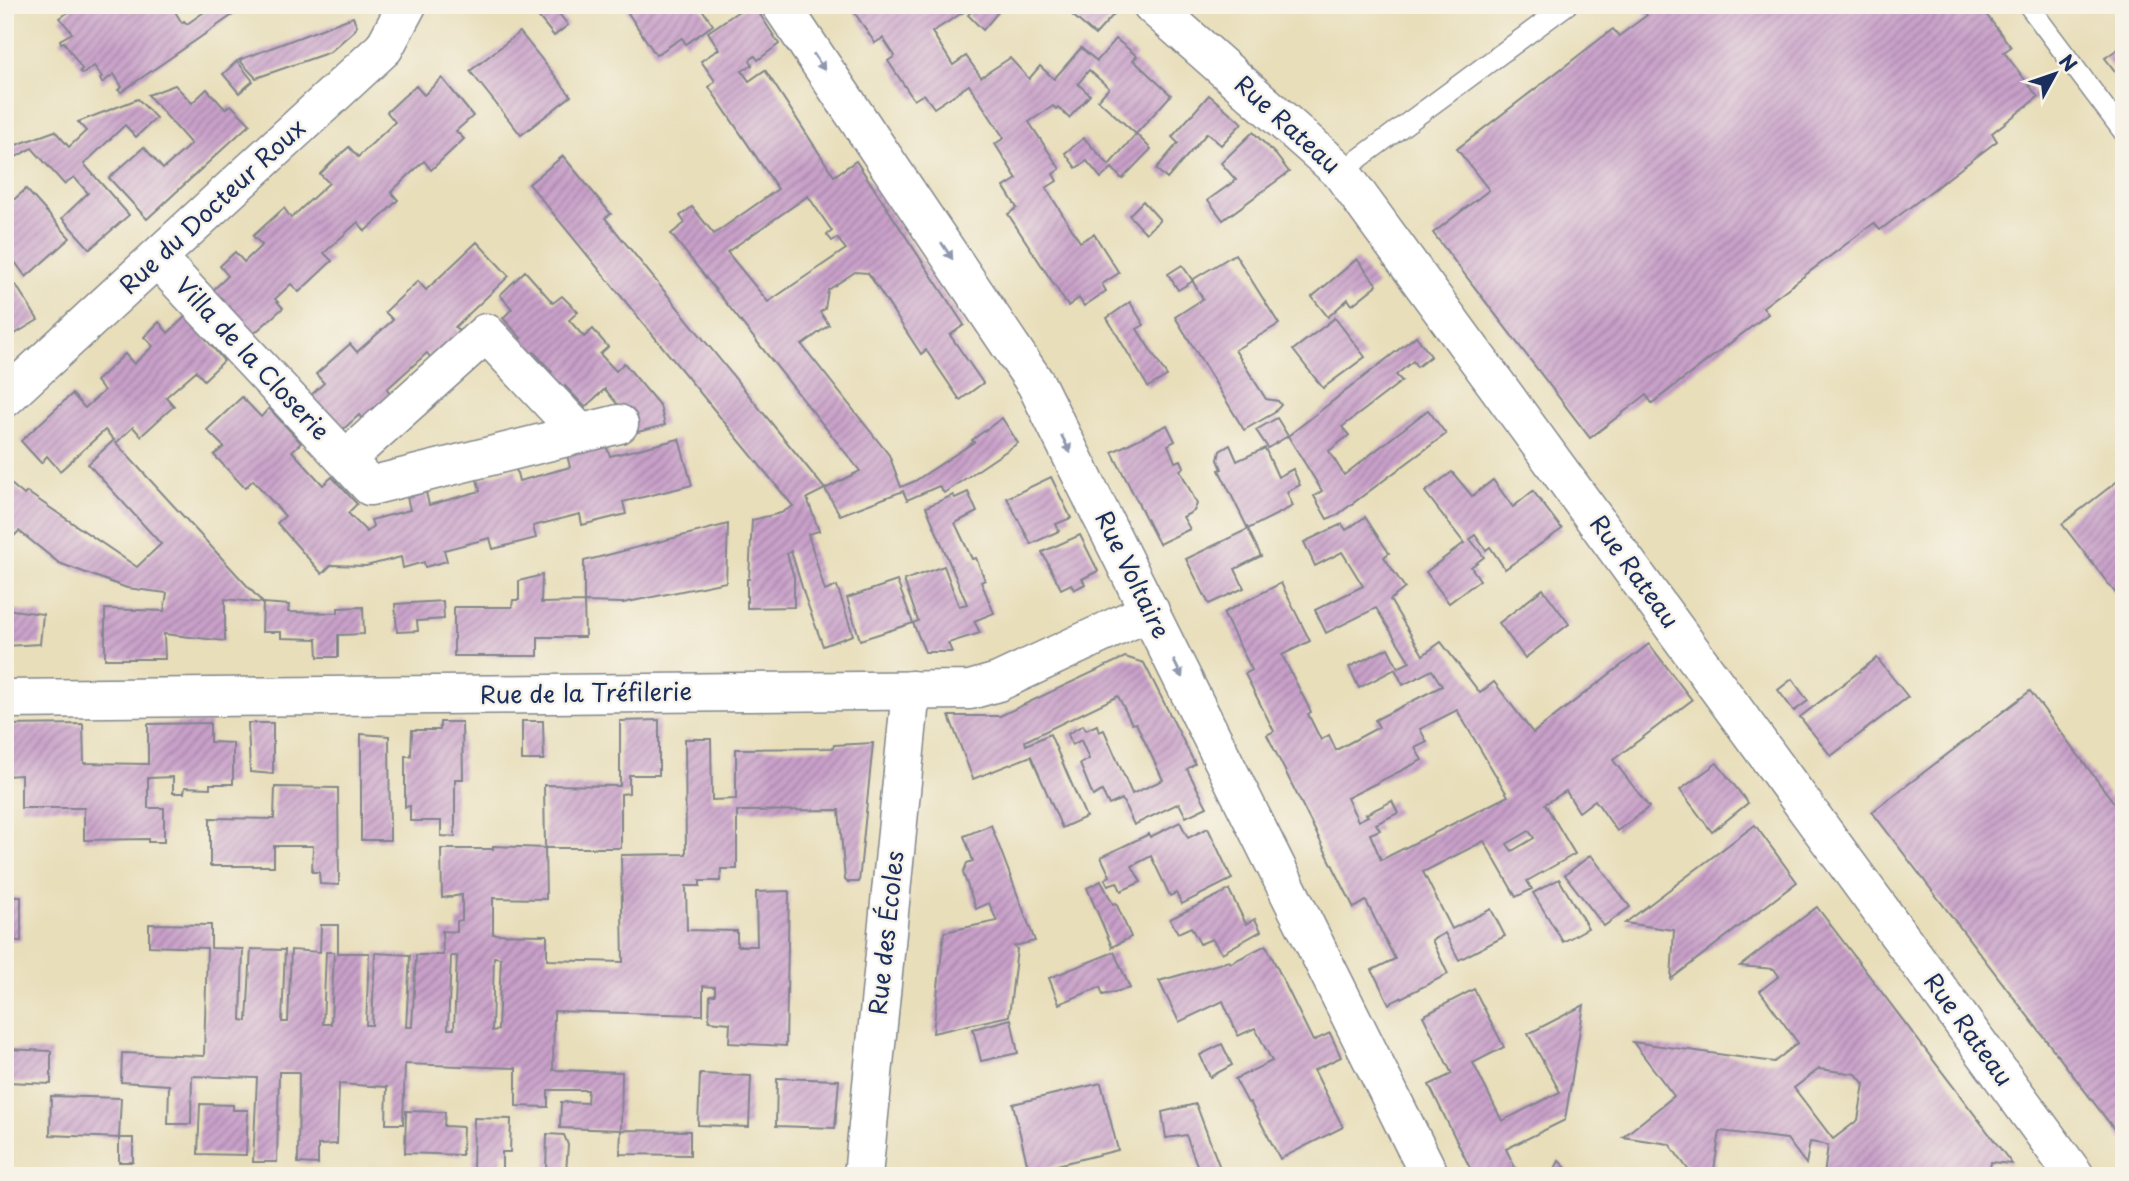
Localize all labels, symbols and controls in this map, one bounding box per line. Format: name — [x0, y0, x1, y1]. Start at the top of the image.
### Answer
north arrow — [2021, 38, 2090, 108]
text: N — [2053, 48, 2084, 77]
one-way arrow — [813, 52, 826, 72]
street label: Rue Rateau — [1227, 66, 1349, 181]
street label: Rue du Docteur Roux — [110, 109, 313, 302]
one-way arrow — [940, 241, 953, 260]
street label: Villa de la Closerie — [168, 268, 339, 447]
one-way arrow — [1061, 434, 1072, 454]
street label: Rue Voltaire — [1087, 504, 1180, 644]
street label: Rue Rateau — [1582, 507, 1689, 635]
one-way arrow — [1173, 659, 1184, 679]
street label: Rue de la Tréfilerie — [480, 672, 692, 712]
street label: Rue des Écoles — [859, 849, 912, 1017]
street label: Rue Rateau — [1916, 965, 2023, 1093]

